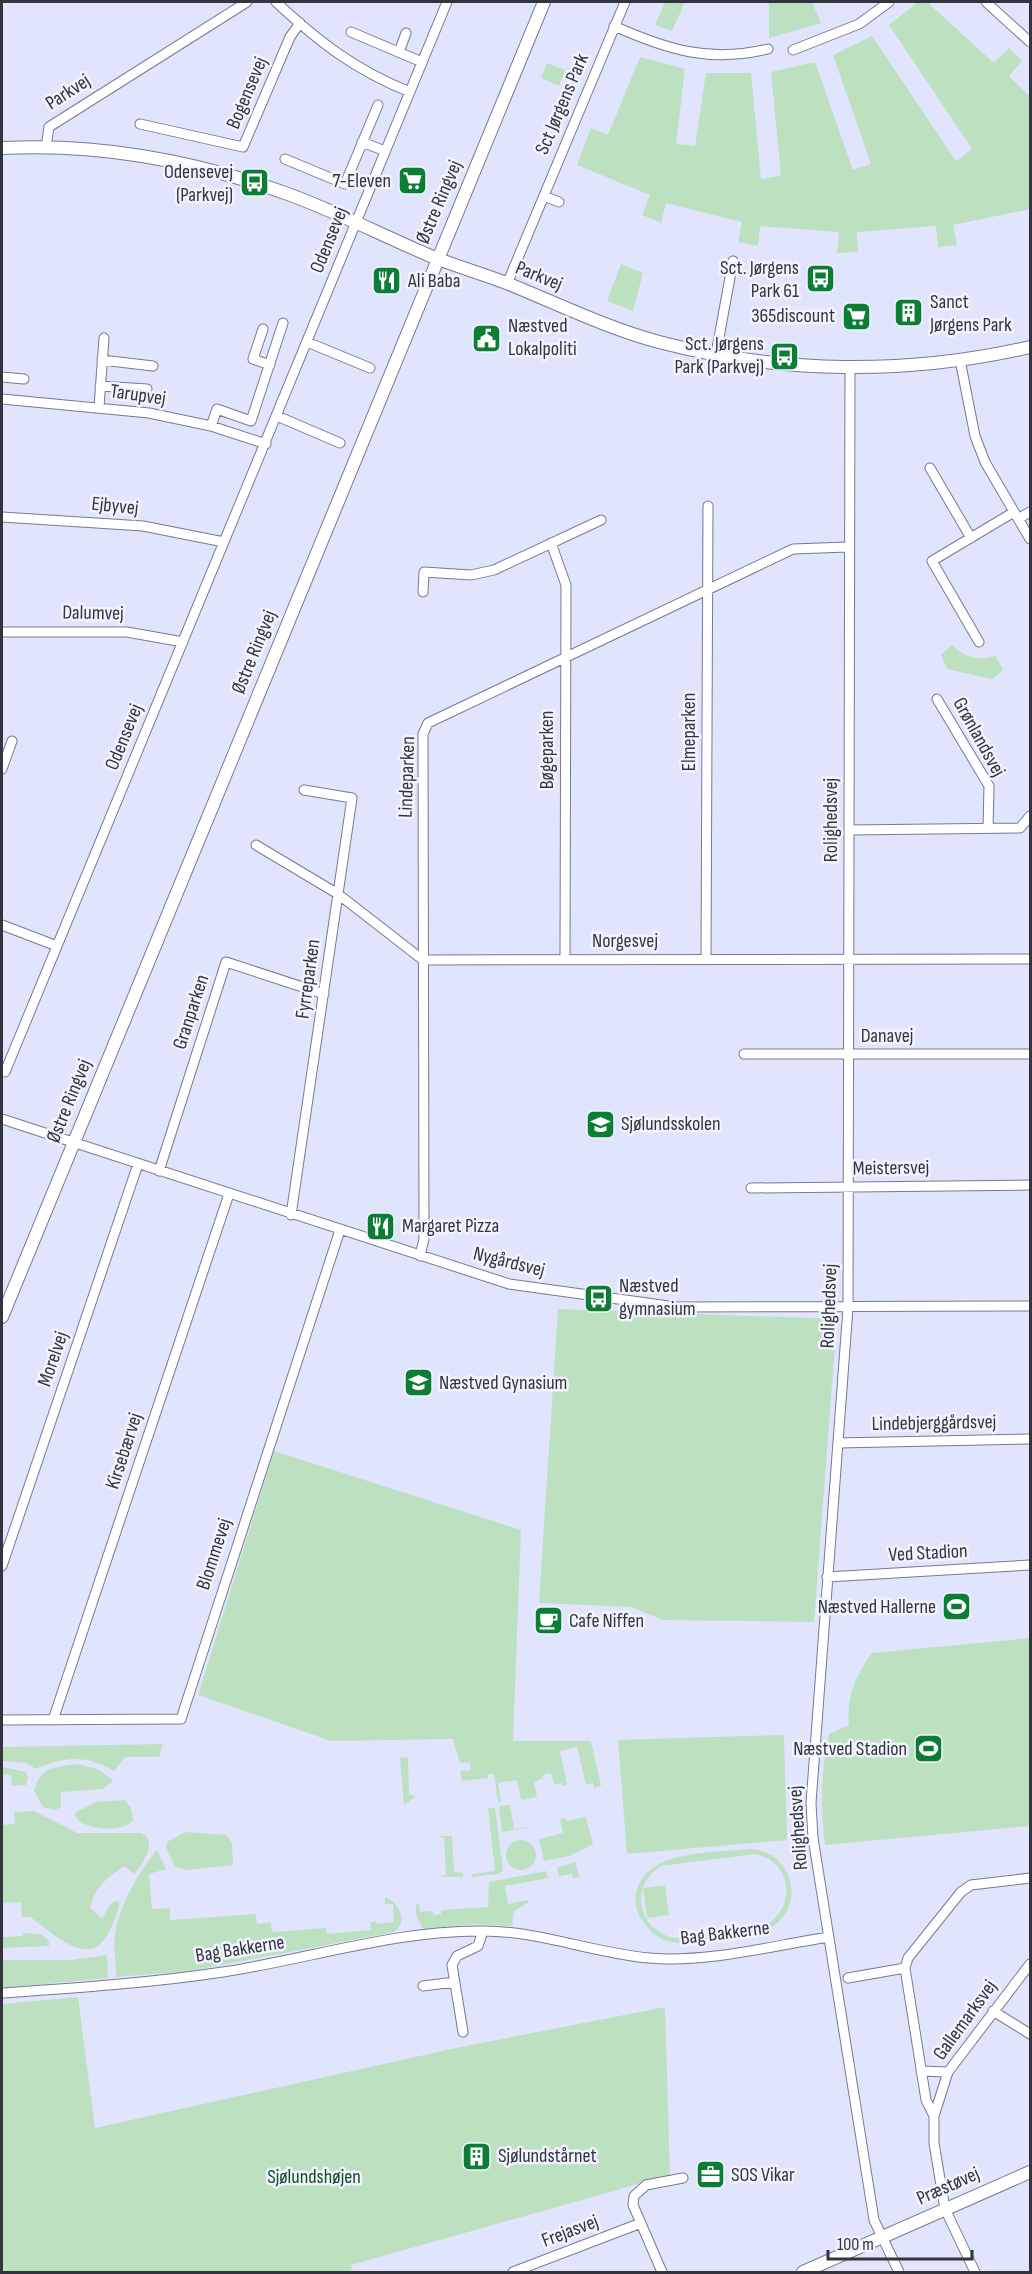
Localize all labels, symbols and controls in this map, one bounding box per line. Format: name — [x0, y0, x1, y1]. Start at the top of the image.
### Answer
street label: Sct Jørgens Park — [530, 50, 594, 158]
street label: Bogensevej — [221, 53, 273, 133]
street label: Parkvej — [41, 69, 95, 115]
street label: Østre Ringvej — [411, 157, 467, 247]
place label: Odensevej (Parkvej) — [164, 160, 233, 207]
supermarket icon: 7-Eleven — [396, 165, 428, 197]
bus stop icon: Odensevej (Parkvej) — [238, 167, 270, 199]
place label: 7-Eleven — [333, 169, 391, 193]
street label: Odensevej — [305, 203, 353, 277]
street label: Parkvej — [512, 256, 566, 296]
place label: Sct. Jørgens Park 61 — [720, 256, 799, 303]
bus stop icon: Sct. Jørgens Park 61 — [804, 263, 836, 295]
restaurant icon: Ali Baba — [371, 265, 403, 297]
place label: Ali Baba — [407, 269, 461, 293]
place label: Sanct Jørgens Park — [929, 290, 1012, 337]
building icon: Sanct Jørgens Park — [893, 297, 925, 329]
supermarket icon: 365discount — [840, 300, 872, 332]
place label: 365discount — [751, 304, 835, 328]
place label: Næstved Lokalpoliti — [508, 314, 577, 361]
public building icon: Næstved Lokalpoliti — [471, 322, 503, 354]
place label: Sct. Jørgens Park (Parkvej) — [674, 332, 764, 379]
bus stop icon: Sct. Jørgens Park (Parkvej) — [769, 340, 801, 372]
street label: Tarupvej — [109, 379, 167, 411]
street label: Ejbyvej — [90, 492, 140, 520]
street label: Dalumvej — [62, 600, 124, 626]
street label: Østre Ringvej — [226, 607, 282, 697]
street label: Elmeparken — [677, 693, 701, 771]
street label: Grønlandsvej — [947, 693, 1011, 781]
street label: Odensevej — [100, 700, 148, 774]
street label: Bøgeparken — [535, 711, 559, 789]
street label: Lindeparken — [394, 736, 420, 818]
street label: Rolighedsvej — [819, 778, 843, 862]
street label: Norgesvej — [592, 929, 658, 953]
street label: Fyrreparken — [291, 938, 325, 1020]
street label: Granparken — [168, 972, 214, 1052]
street label: Danavej — [861, 1024, 913, 1048]
street label: Østre Ringvej — [41, 1056, 97, 1146]
school or university icon: Sjølundsskolen — [584, 1108, 616, 1140]
place label: Sjølundsskolen — [621, 1112, 721, 1136]
street label: Meistersvej — [853, 1155, 929, 1181]
restaurant icon: Margaret Pizza — [365, 1210, 397, 1242]
place label: Margaret Pizza — [402, 1214, 499, 1238]
street label: Nygårdsvej — [471, 1242, 547, 1282]
street label: Rolighedsvej — [816, 1263, 842, 1349]
place label: Næstved gymnasium — [619, 1274, 696, 1321]
bus stop icon: Næstved gymnasium — [582, 1282, 614, 1314]
street label: Morelvej — [32, 1328, 74, 1390]
school or university icon: Næstved Gynasium — [402, 1367, 434, 1399]
place label: Næstved Gynasium — [439, 1371, 567, 1395]
street label: Kirsebærvej — [100, 1410, 148, 1492]
street label: Lindebjerggårdsvej — [871, 1410, 997, 1436]
street label: Blommevej — [191, 1515, 237, 1593]
street label: Ved Stadion — [888, 1539, 968, 1567]
sports icon: Næstved Hallerne — [941, 1591, 973, 1623]
place label: Næstved Hallerne — [818, 1595, 936, 1619]
cafe icon: Cafe Niffen — [532, 1605, 564, 1637]
place label: Cafe Niffen — [569, 1609, 644, 1633]
sports icon: Næstved Stadion — [912, 1733, 944, 1765]
place label: Næstved Stadion — [793, 1737, 907, 1761]
street label: Rolighedsvej — [783, 1785, 813, 1871]
street label: Bag Bakkerne — [679, 1916, 771, 1950]
street label: Bag Bakkerne — [194, 1930, 286, 1968]
street label: Gallemarksvej — [928, 1975, 1002, 2065]
building icon: Sjølundstårnet — [461, 2140, 493, 2172]
place label: Sjølundstårnet — [498, 2144, 597, 2168]
office icon: SOS Vikar — [694, 2159, 726, 2191]
street label: Præstøvej — [913, 2162, 983, 2210]
place label: SOS Vikar — [731, 2163, 795, 2187]
park label: Sjølundshøjen — [267, 2165, 361, 2189]
street label: Frejasvej — [538, 2209, 602, 2253]
scale bar — [828, 2223, 972, 2261]
text: 100 m — [837, 2234, 874, 2255]

